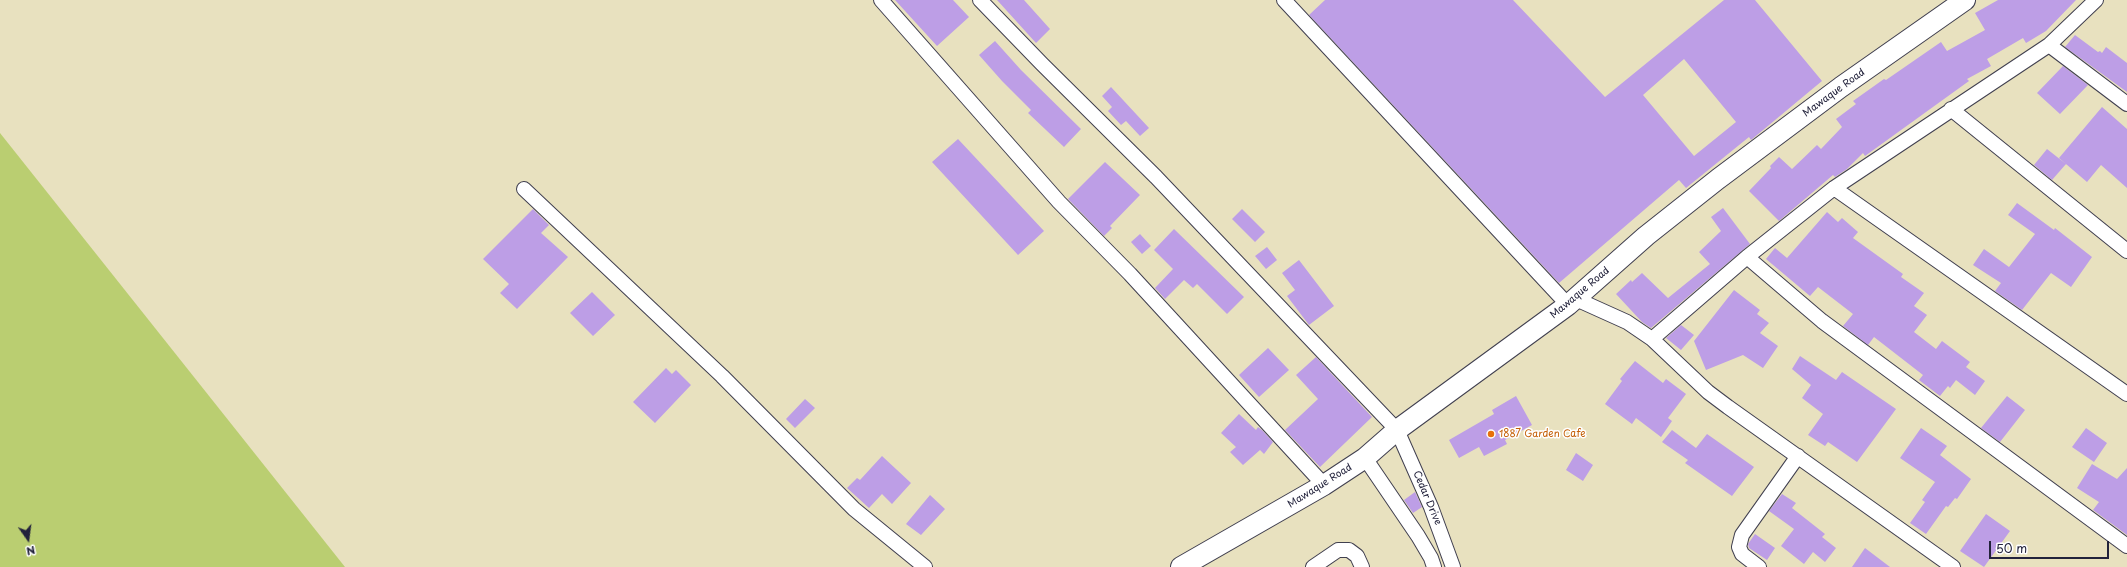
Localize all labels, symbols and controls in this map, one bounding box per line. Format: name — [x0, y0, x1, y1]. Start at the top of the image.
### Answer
street label: Mawaque Road — [1801, 66, 1867, 120]
street label: Mawaque Road — [1548, 265, 1612, 321]
place label: 1887 Garden Cafe — [1499, 428, 1586, 440]
marker: 1887 Garden Cafe — [1486, 429, 1496, 439]
street label: Mawaque Road — [1286, 461, 1354, 511]
street label: Cedar Drive — [1410, 469, 1444, 527]
north arrow — [8, 519, 48, 559]
scale bar — [1991, 533, 2111, 559]
text: 50 m — [1996, 539, 2027, 557]
text: N — [25, 542, 37, 560]

